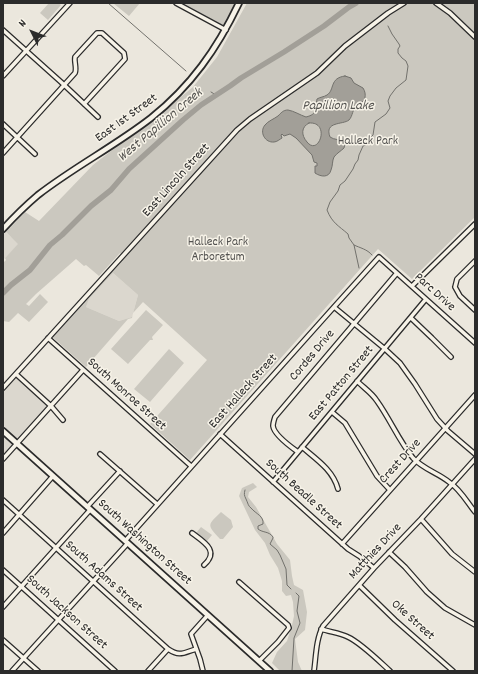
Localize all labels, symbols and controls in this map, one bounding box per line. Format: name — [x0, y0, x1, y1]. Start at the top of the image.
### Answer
north arrow — [12, 12, 52, 52]
text: N — [15, 17, 31, 31]
water label: West Papillion Creek — [115, 86, 207, 166]
street label: East 1st Street — [93, 91, 161, 147]
water label: Papillion Lake — [302, 99, 374, 115]
park label: Halleck Park — [338, 134, 398, 150]
street label: East Lincoln Street — [140, 141, 214, 221]
park label: Halleck Park Arboretum — [188, 235, 248, 266]
street label: Parc Drive — [410, 270, 458, 316]
street label: Cordes Drive — [287, 327, 339, 385]
street label: East Patton Street — [306, 343, 378, 425]
street label: East Halleck Street — [206, 351, 282, 433]
street label: South Monroe Street — [83, 355, 169, 435]
street label: Crest Drive — [377, 436, 425, 488]
street label: South Beadle Street — [261, 456, 345, 534]
street label: South Washington Street — [94, 497, 194, 589]
street label: Matthies Drive — [346, 521, 406, 583]
street label: South Adams Street — [61, 538, 145, 616]
street label: South Jackson Street — [22, 572, 110, 654]
street label: Oke Street — [387, 597, 437, 645]

